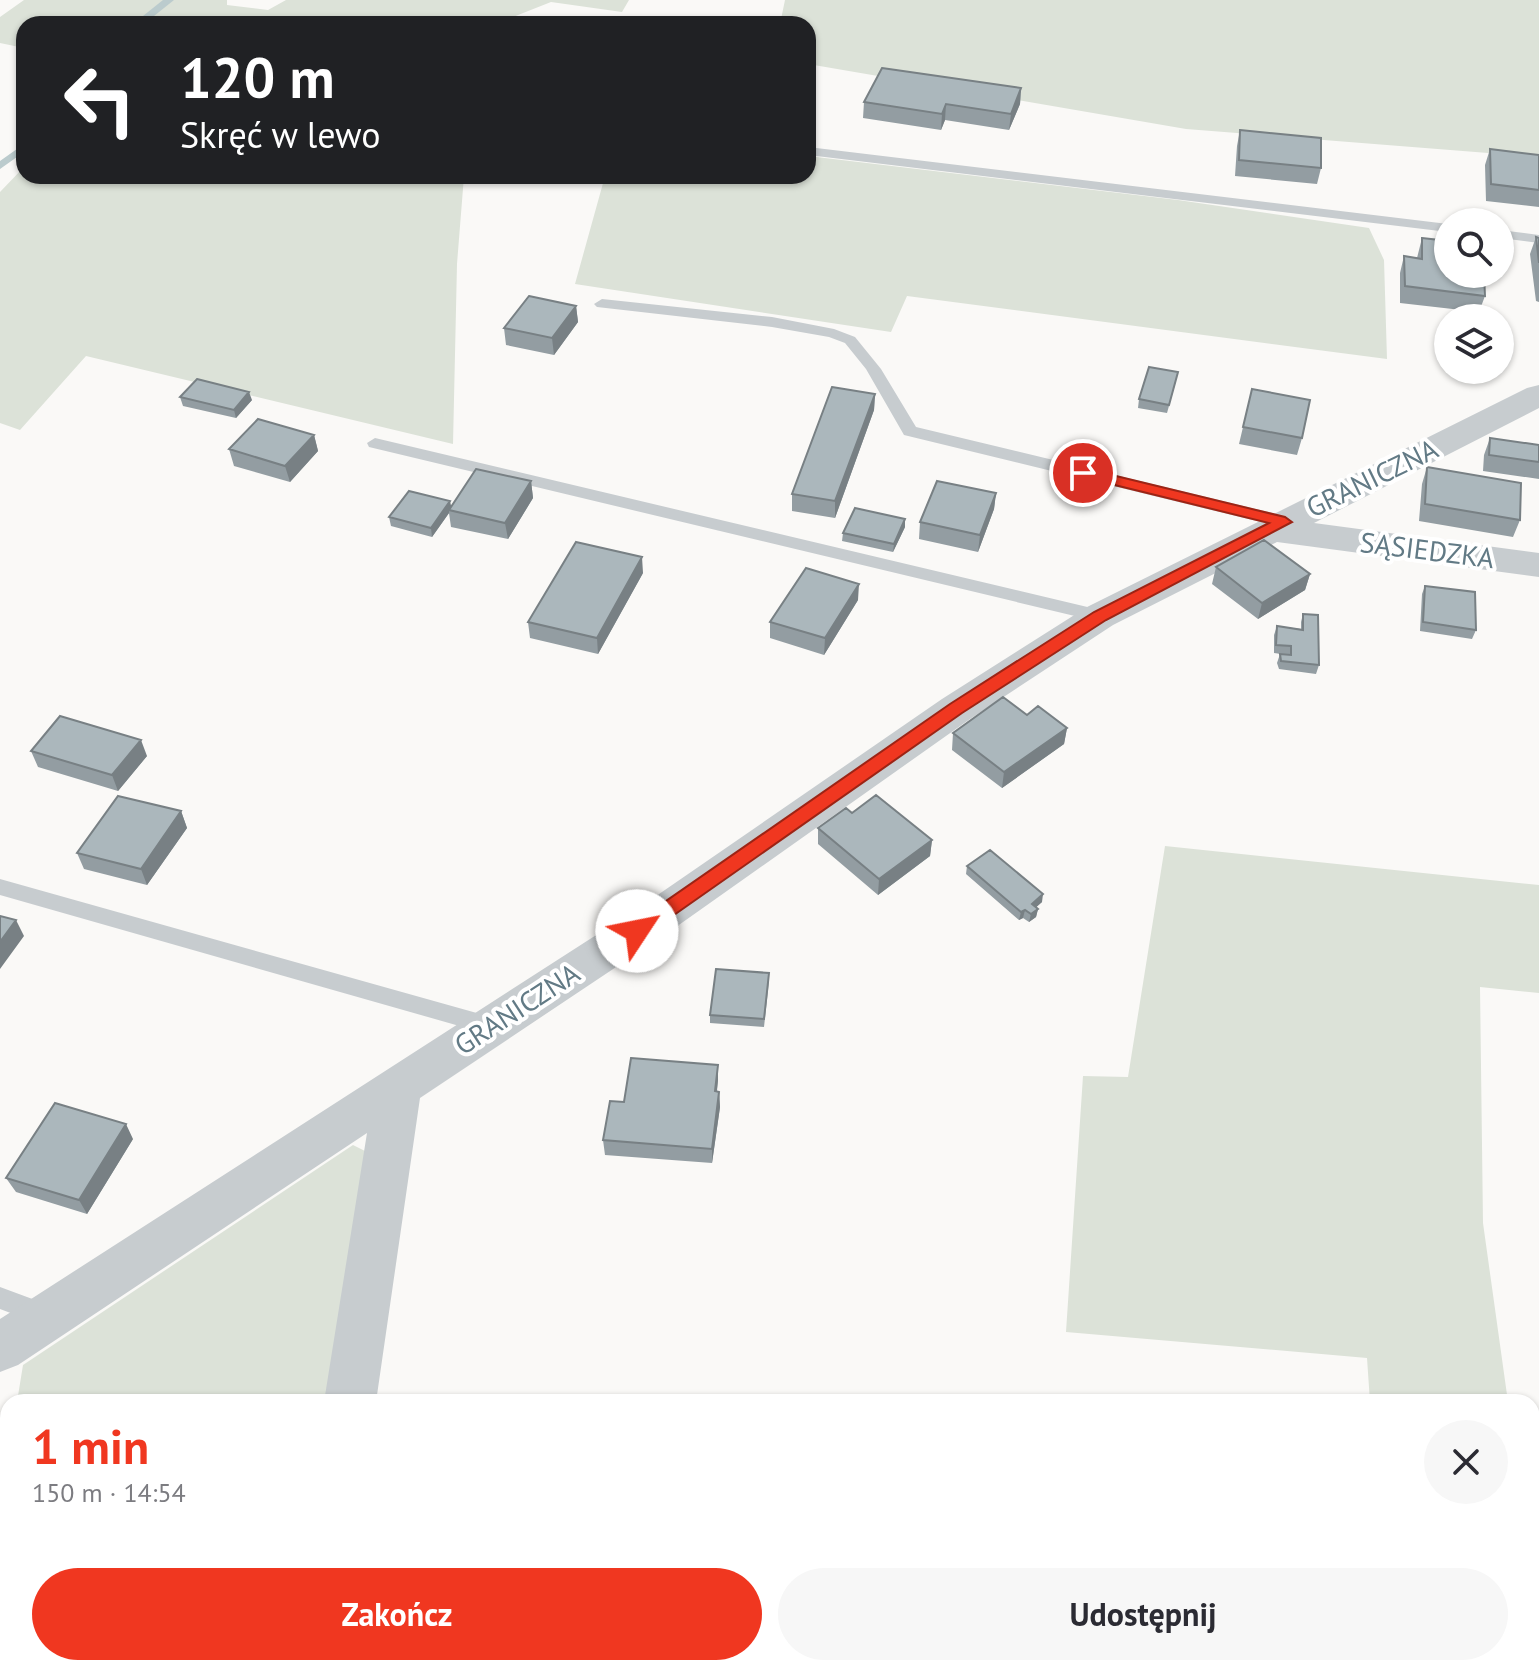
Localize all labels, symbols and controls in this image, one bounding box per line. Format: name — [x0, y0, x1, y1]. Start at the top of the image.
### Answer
text: 120 m — [180, 41, 335, 113]
icon: left — [48, 48, 152, 152]
text: Skręć w lewo — [180, 111, 380, 158]
map controls — [1434, 208, 1514, 384]
button: search — [1434, 208, 1514, 288]
button: layers — [1434, 304, 1514, 384]
street label: GRANICZNA — [1300, 429, 1444, 525]
pin — [1049, 439, 1117, 507]
icon: arrive — [1061, 451, 1105, 495]
street label: SĄSIEDZKA — [1358, 523, 1497, 576]
position arrow — [595, 889, 679, 973]
street label: GRANICZNA — [447, 954, 587, 1063]
text: 1 min — [32, 1415, 149, 1477]
button: close — [1424, 1420, 1508, 1504]
text: 150 m · 14:54 — [32, 1476, 186, 1509]
button: Zakończ — [32, 1568, 762, 1660]
button: Udostępnij — [778, 1568, 1508, 1660]

